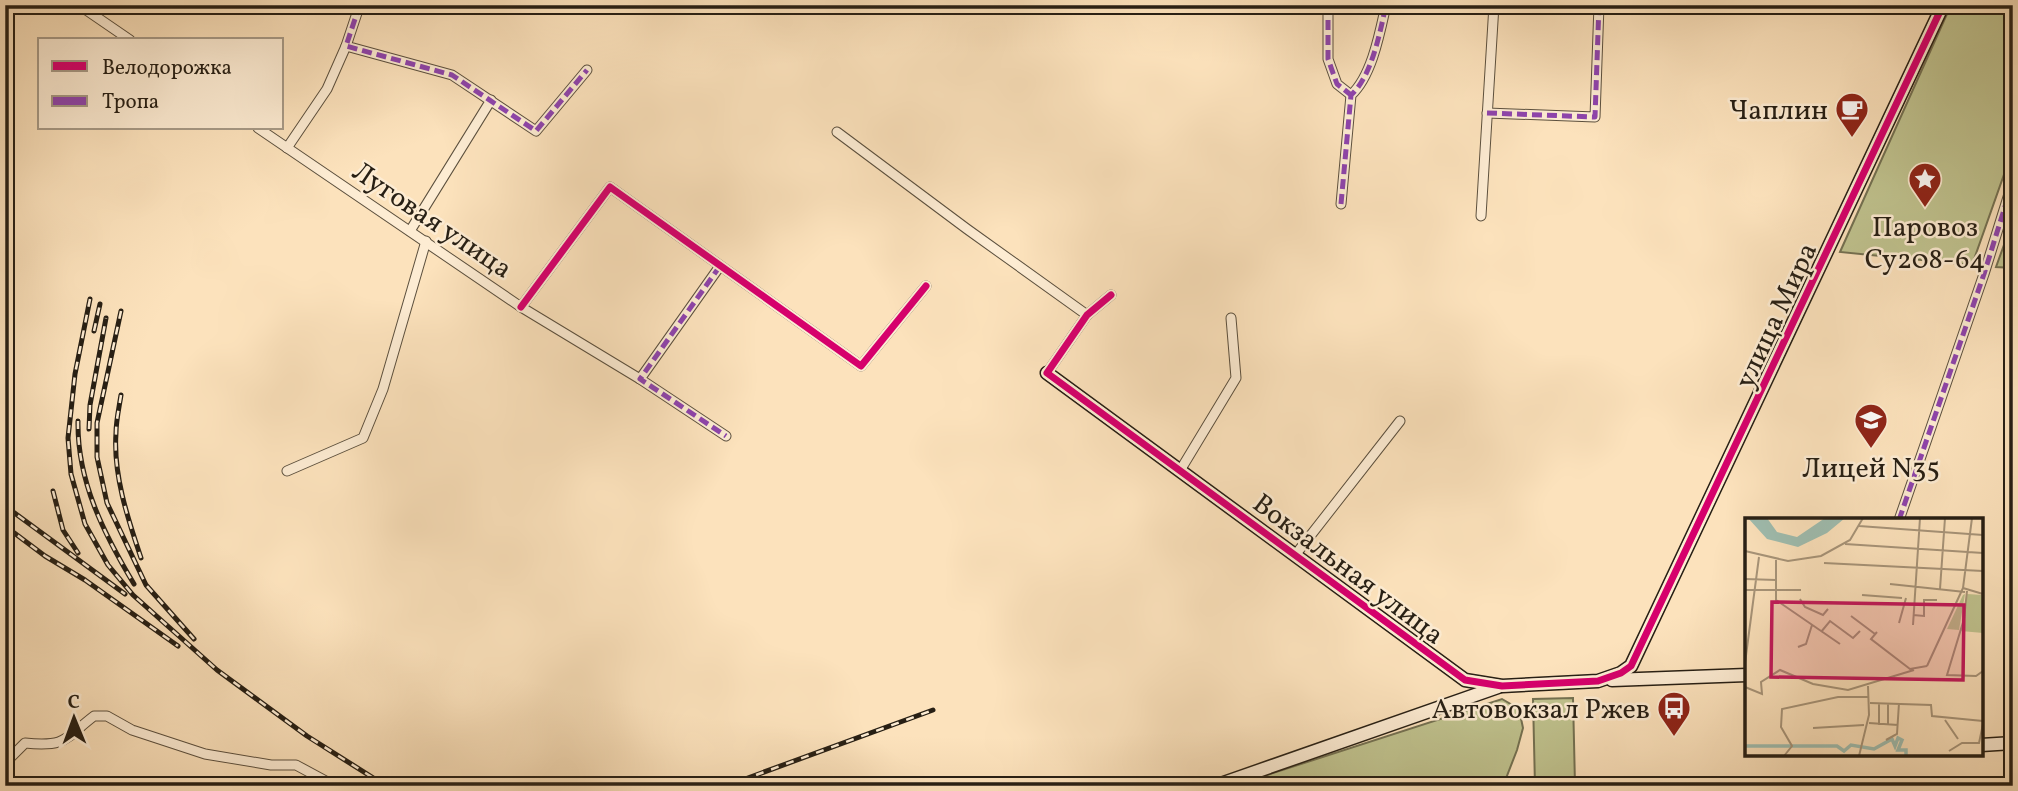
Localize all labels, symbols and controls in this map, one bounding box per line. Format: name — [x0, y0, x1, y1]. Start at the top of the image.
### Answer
legend — [38, 38, 284, 130]
text: Велодорожка — [102, 54, 232, 83]
text: Тропа — [102, 88, 159, 117]
cafe icon: Чаплин — [1833, 90, 1871, 139]
place label: Чаплин — [1729, 92, 1828, 131]
street label: Луговая улица — [344, 153, 519, 289]
place icon: Паровоз Су208-64 — [1906, 160, 1944, 209]
place label: Паровоз Су208-64 — [1865, 209, 1985, 280]
street label: улица Мира — [1726, 237, 1828, 395]
school or university icon: Лицей N35 — [1852, 401, 1890, 450]
place label: Лицей N35 — [1802, 450, 1940, 489]
street label: Вокзальная улица — [1244, 485, 1451, 655]
inset map — [1745, 518, 1983, 756]
north arrow — [38, 682, 108, 752]
bus stop icon: Автовокзал Ржев — [1655, 689, 1693, 738]
text: С — [67, 690, 80, 716]
place label: Автовокзал Ржев — [1432, 691, 1650, 730]

